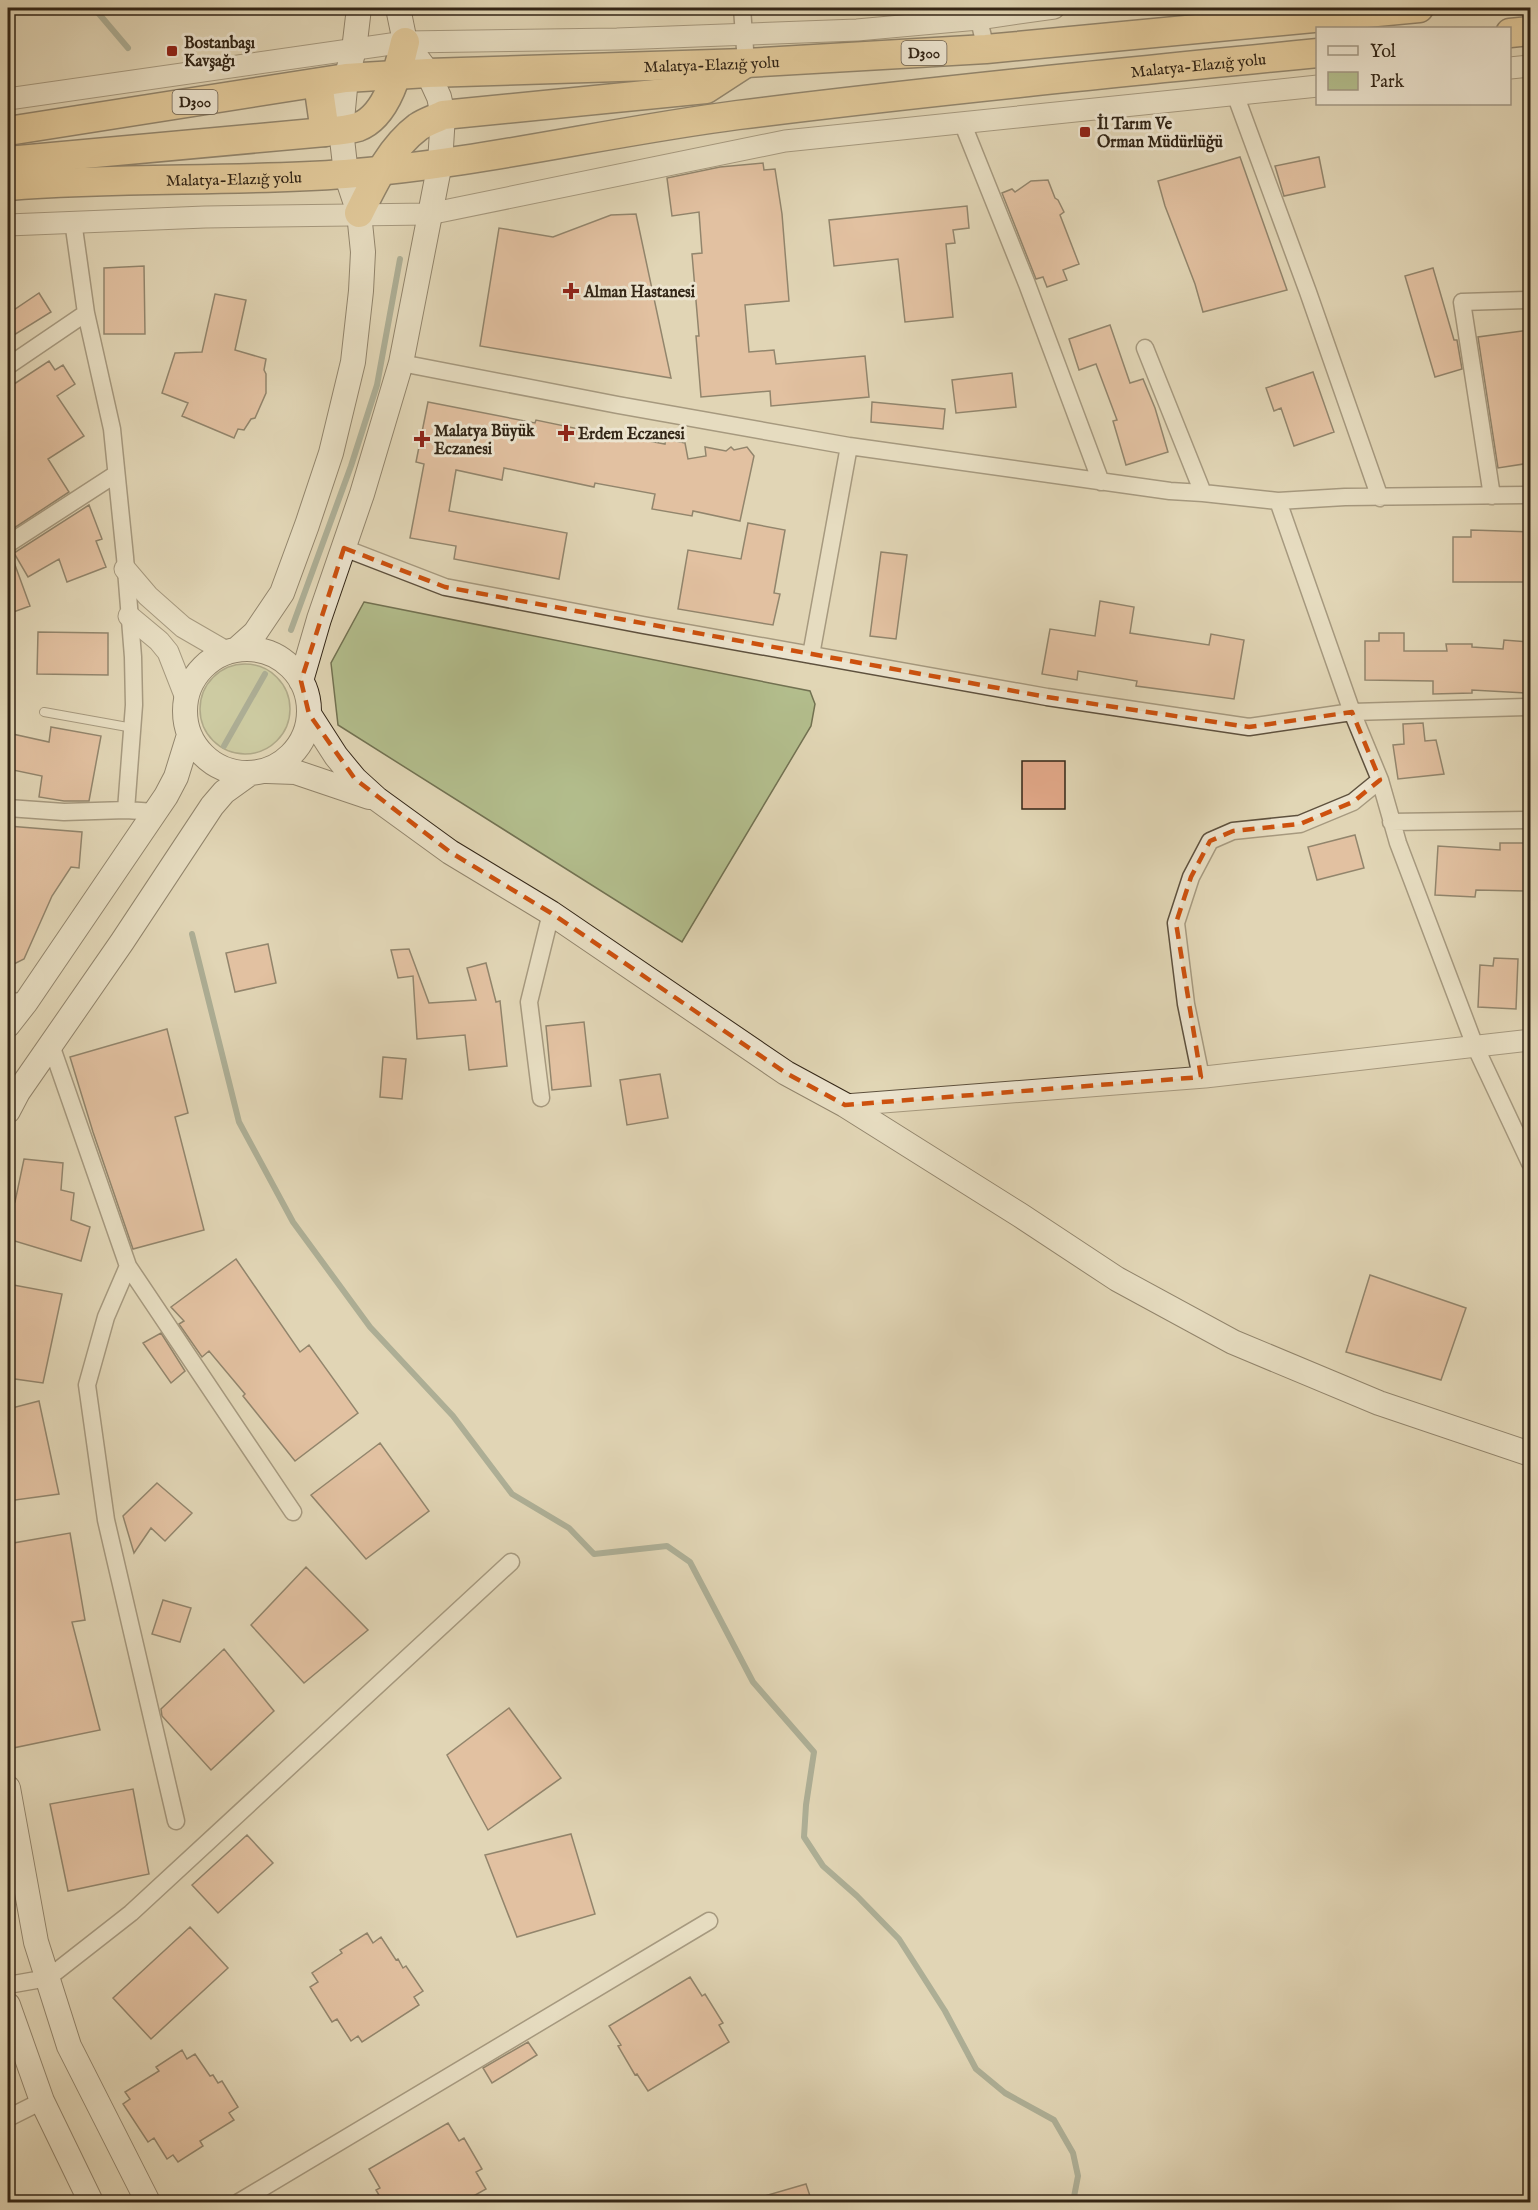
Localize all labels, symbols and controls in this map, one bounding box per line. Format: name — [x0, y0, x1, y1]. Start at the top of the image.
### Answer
legend — [1316, 27, 1511, 105]
place label: Bostanbaşı Kavşağı — [184, 34, 256, 72]
road number: D300 — [902, 41, 946, 65]
text: Yol — [1370, 41, 1396, 64]
marker: Bostanbaşı Kavşağı — [165, 44, 179, 58]
street label: Malatya-Elazığ yolu — [1130, 50, 1267, 83]
street label: Malatya-Elazığ yolu — [643, 53, 780, 78]
text: Park — [1370, 71, 1405, 94]
road number: D300 — [172, 90, 218, 114]
place label: İl Tarım Ve Orman Müdürlüğü — [1097, 113, 1224, 153]
marker: İl Tarım Ve Orman Müdürlüğü — [1078, 125, 1092, 139]
street label: Malatya-Elazığ yolu — [166, 169, 302, 192]
marker: Alman Hastanesi — [562, 282, 580, 300]
place label: Alman Hastanesi — [583, 283, 696, 303]
place label: Malatya Büyük Eczanesi — [434, 422, 535, 460]
place label: Erdem Eczanesi — [578, 425, 685, 445]
marker: Erdem Eczanesi — [559, 426, 573, 440]
marker: Malatya Büyük Eczanesi — [415, 432, 429, 446]

